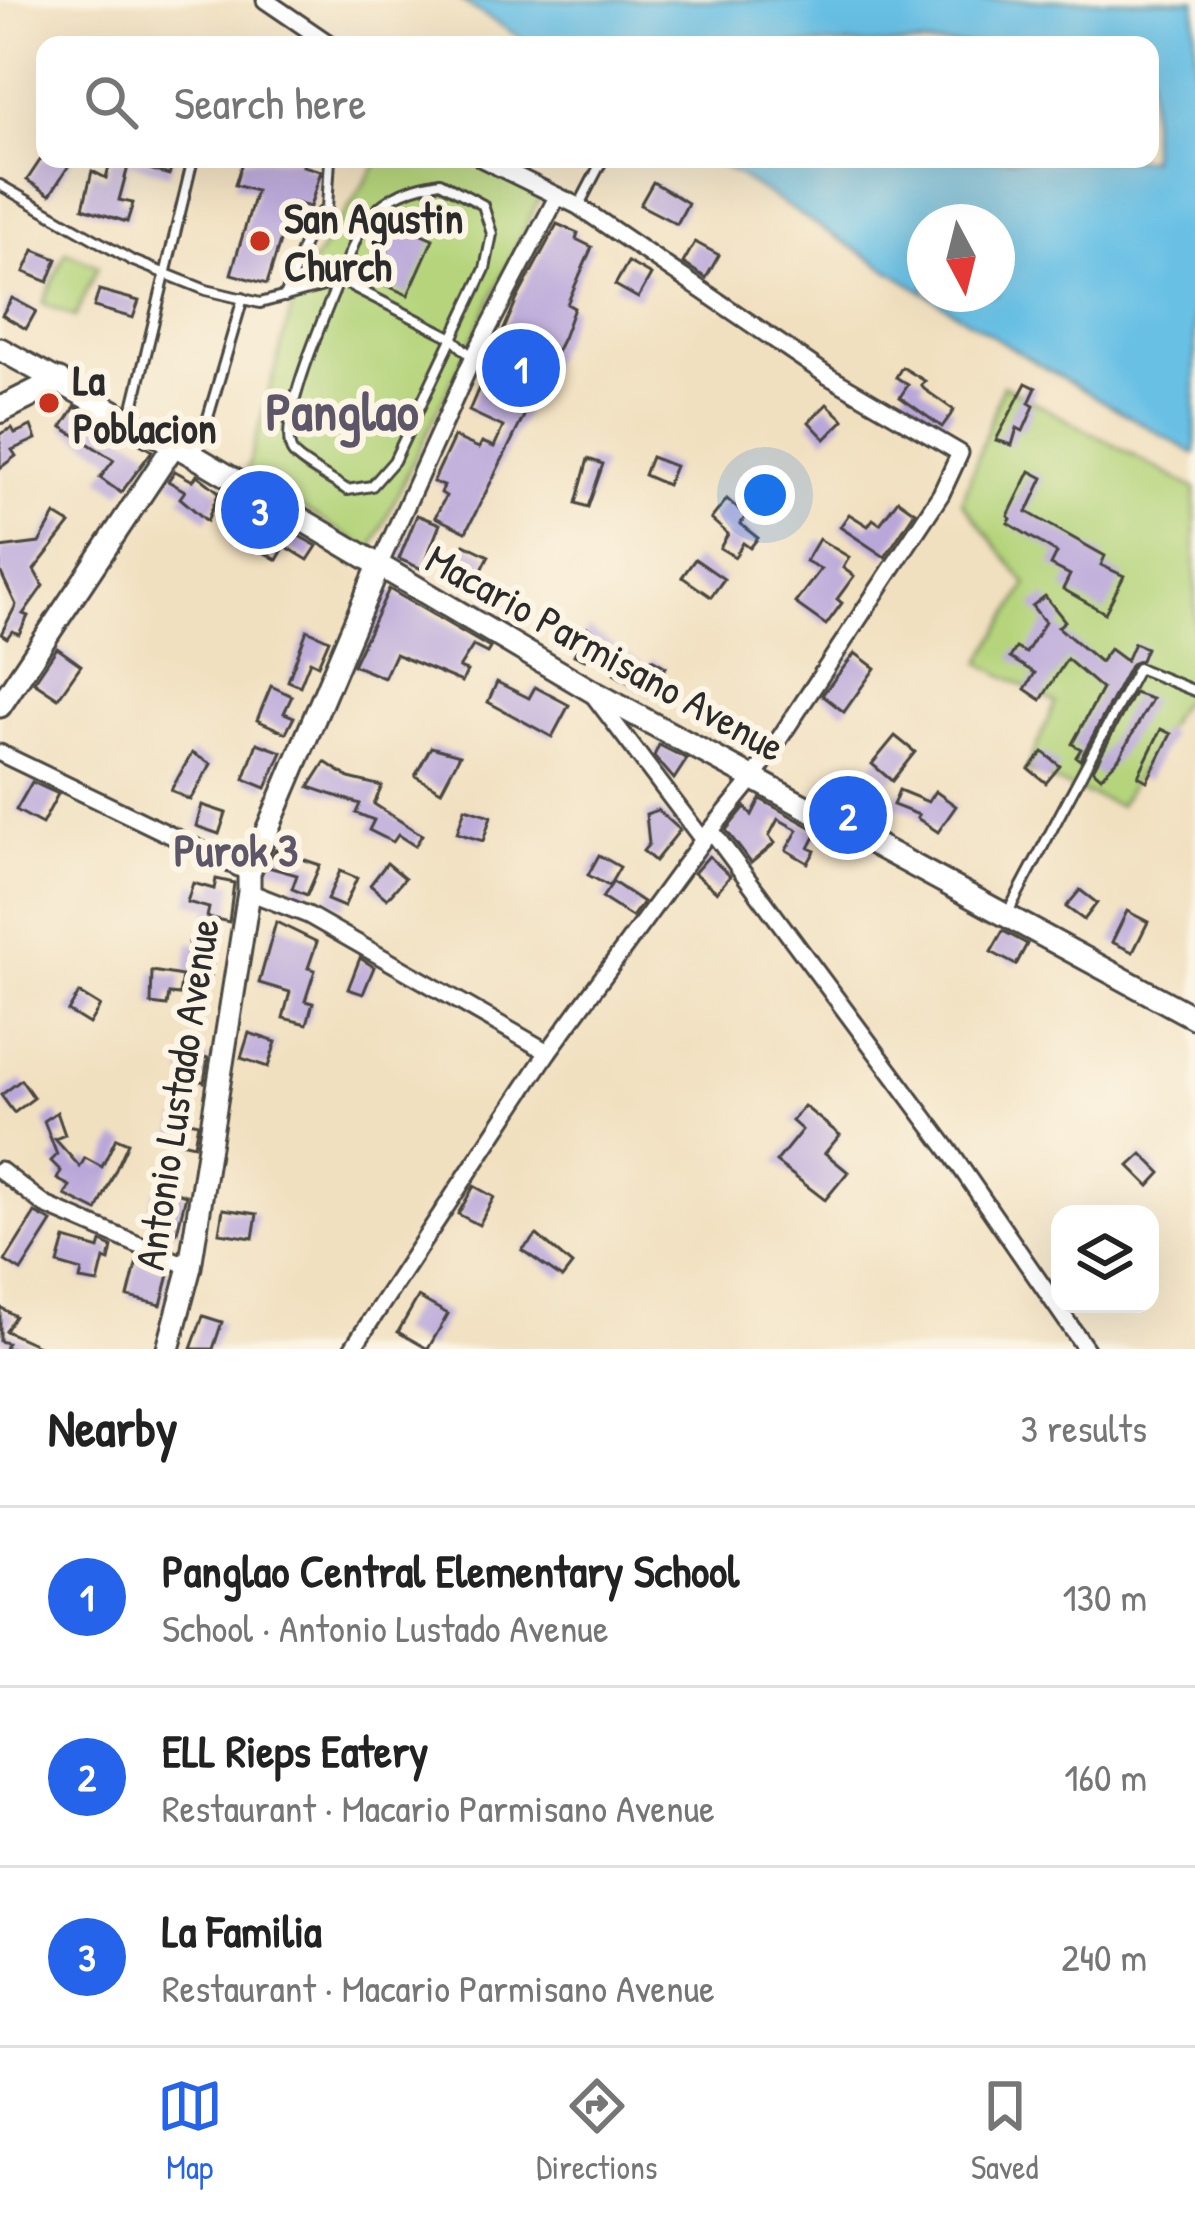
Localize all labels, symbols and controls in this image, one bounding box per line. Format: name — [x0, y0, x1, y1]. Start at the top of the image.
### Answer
search box — [36, 36, 1159, 168]
icon: search — [78, 69, 144, 135]
text: Search here — [174, 72, 366, 133]
place label: San Agustin Church — [284, 189, 463, 294]
north arrow — [907, 204, 1015, 312]
marker: San Agustin Church — [247, 228, 273, 254]
pin: 1 — [482, 323, 560, 413]
place label: La Poblacion — [73, 351, 217, 456]
district label: Panglao — [266, 374, 419, 448]
marker: La Poblacion — [36, 390, 62, 416]
pin: 3 — [221, 465, 299, 555]
your location — [735, 465, 795, 525]
street label: Macario Parmisano Avenue — [416, 530, 796, 774]
pin: 2 — [809, 770, 887, 860]
district label: Purok 3 — [174, 819, 298, 880]
street label: Antonio Lustado Avenue — [120, 914, 232, 1274]
map controls — [1051, 1205, 1159, 1313]
button: layers — [1051, 1205, 1159, 1313]
text: Nearby — [48, 1393, 178, 1462]
text: 3 results — [1021, 1401, 1147, 1454]
text: Panglao Central Elementary School — [162, 1540, 739, 1601]
text: 1 — [80, 1570, 94, 1623]
text: 130 m — [1062, 1570, 1147, 1623]
text: School · Antonio Lustado Avenue — [162, 1601, 608, 1654]
text: ELL Rieps Eatery — [162, 1720, 428, 1781]
text: 2 — [78, 1750, 96, 1803]
text: 160 m — [1064, 1750, 1147, 1803]
text: Restaurant · Macario Parmisano Avenue — [162, 1781, 715, 1834]
text: La Familia — [162, 1900, 322, 1961]
text: 3 — [78, 1930, 96, 1983]
text: 240 m — [1061, 1930, 1147, 1983]
text: Restaurant · Macario Parmisano Avenue — [162, 1961, 715, 2014]
tab: Map — [157, 2073, 223, 2189]
tab: Directions — [536, 2073, 658, 2189]
tab: Saved — [971, 2073, 1038, 2189]

